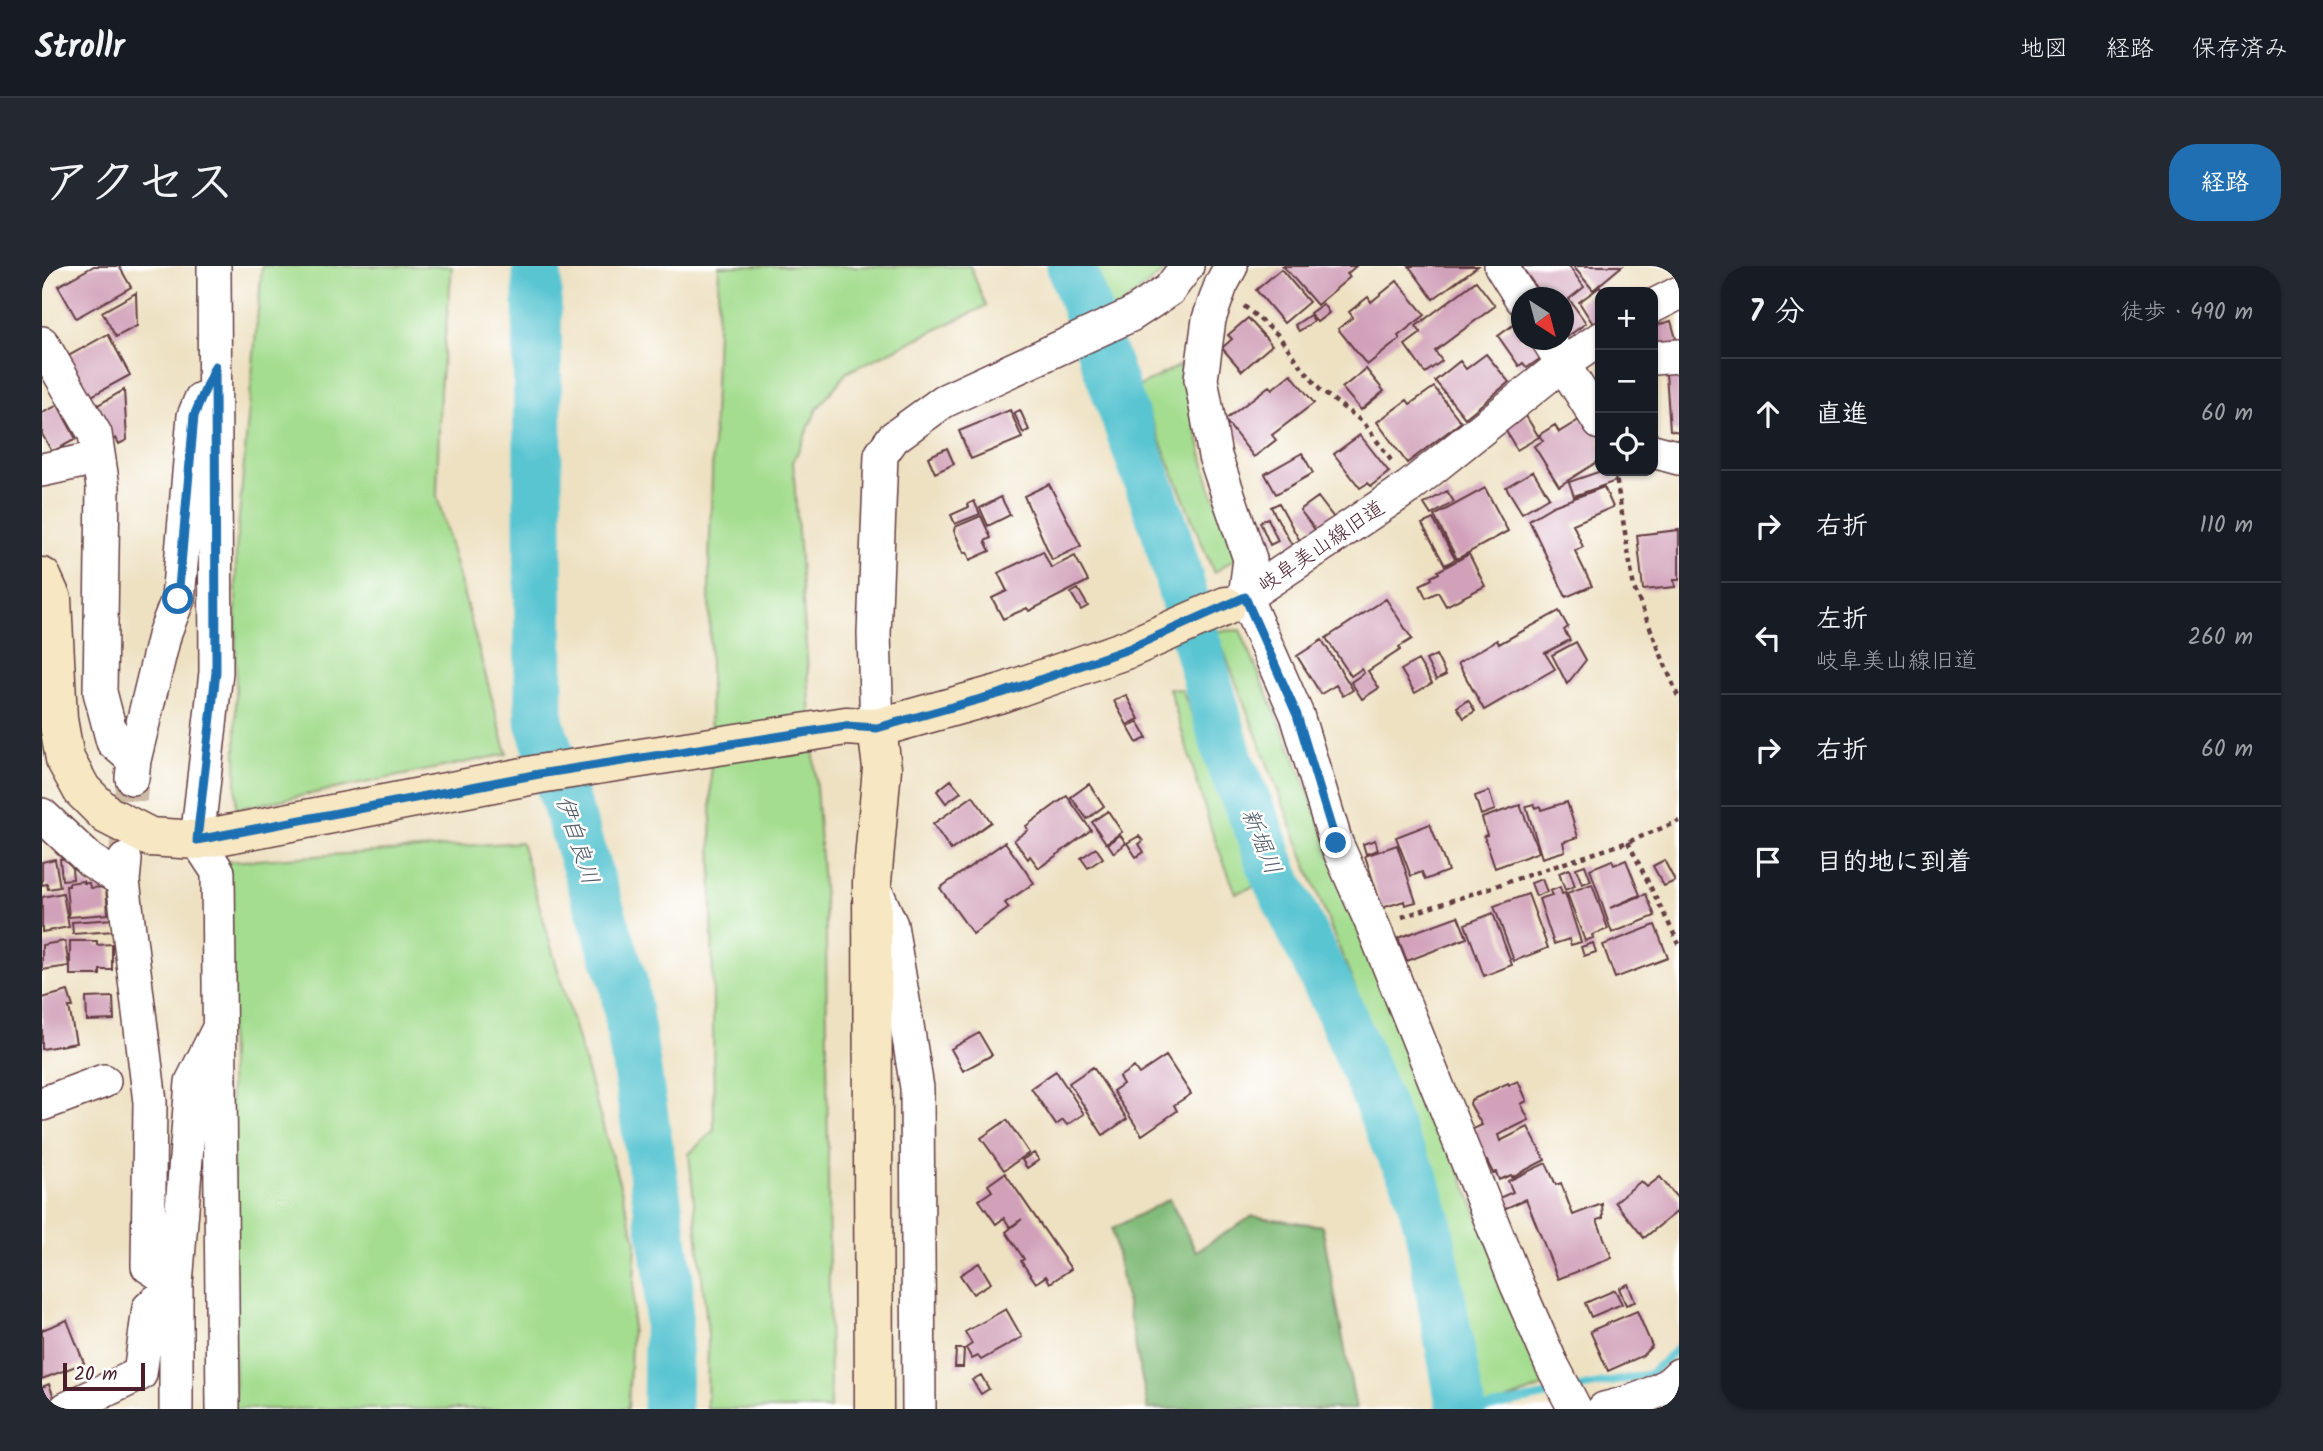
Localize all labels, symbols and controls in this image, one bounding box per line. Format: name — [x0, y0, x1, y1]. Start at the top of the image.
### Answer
text: Strollr — [35, 22, 125, 75]
text: 地図 — [2020, 30, 2068, 69]
text: 経路 — [2106, 30, 2154, 69]
text: 保存済み — [2192, 30, 2288, 69]
button: 経路 — [2169, 144, 2281, 221]
text: アクセス — [42, 146, 235, 224]
north arrow — [1511, 287, 1574, 350]
map controls — [1595, 287, 1658, 476]
button: + — [1595, 287, 1658, 350]
text: 7 分 — [1749, 289, 1805, 337]
text: 徒歩 · 490 m — [2120, 295, 2253, 331]
button: − — [1595, 350, 1658, 413]
text: 直進 — [1816, 394, 1868, 436]
icon: ahead — [1749, 395, 1787, 433]
text: 60 m — [2201, 396, 2253, 432]
button: locate — [1595, 413, 1658, 476]
street label: 岐阜美山線旧道 — [1252, 492, 1392, 602]
text: 右折 — [1816, 506, 1868, 548]
icon: right — [1749, 507, 1787, 545]
text: 110 m — [2200, 508, 2253, 544]
route start — [162, 583, 193, 614]
text: 左折 — [1816, 599, 1868, 641]
icon: left — [1749, 619, 1787, 657]
text: 260 m — [2188, 620, 2253, 656]
text: 岐阜美山線旧道 — [1816, 644, 1977, 680]
text: 右折 — [1816, 730, 1868, 772]
icon: right — [1749, 731, 1787, 769]
text: 60 m — [2201, 732, 2253, 768]
water label: 伊自良川 — [545, 791, 607, 890]
water label: 新堀川 — [1231, 803, 1290, 880]
route end — [1320, 827, 1351, 858]
text: 目的地に到着 — [1816, 842, 1972, 884]
icon: arrive — [1749, 843, 1787, 881]
scale bar — [63, 1360, 145, 1392]
text: 20 m — [74, 1360, 117, 1390]

